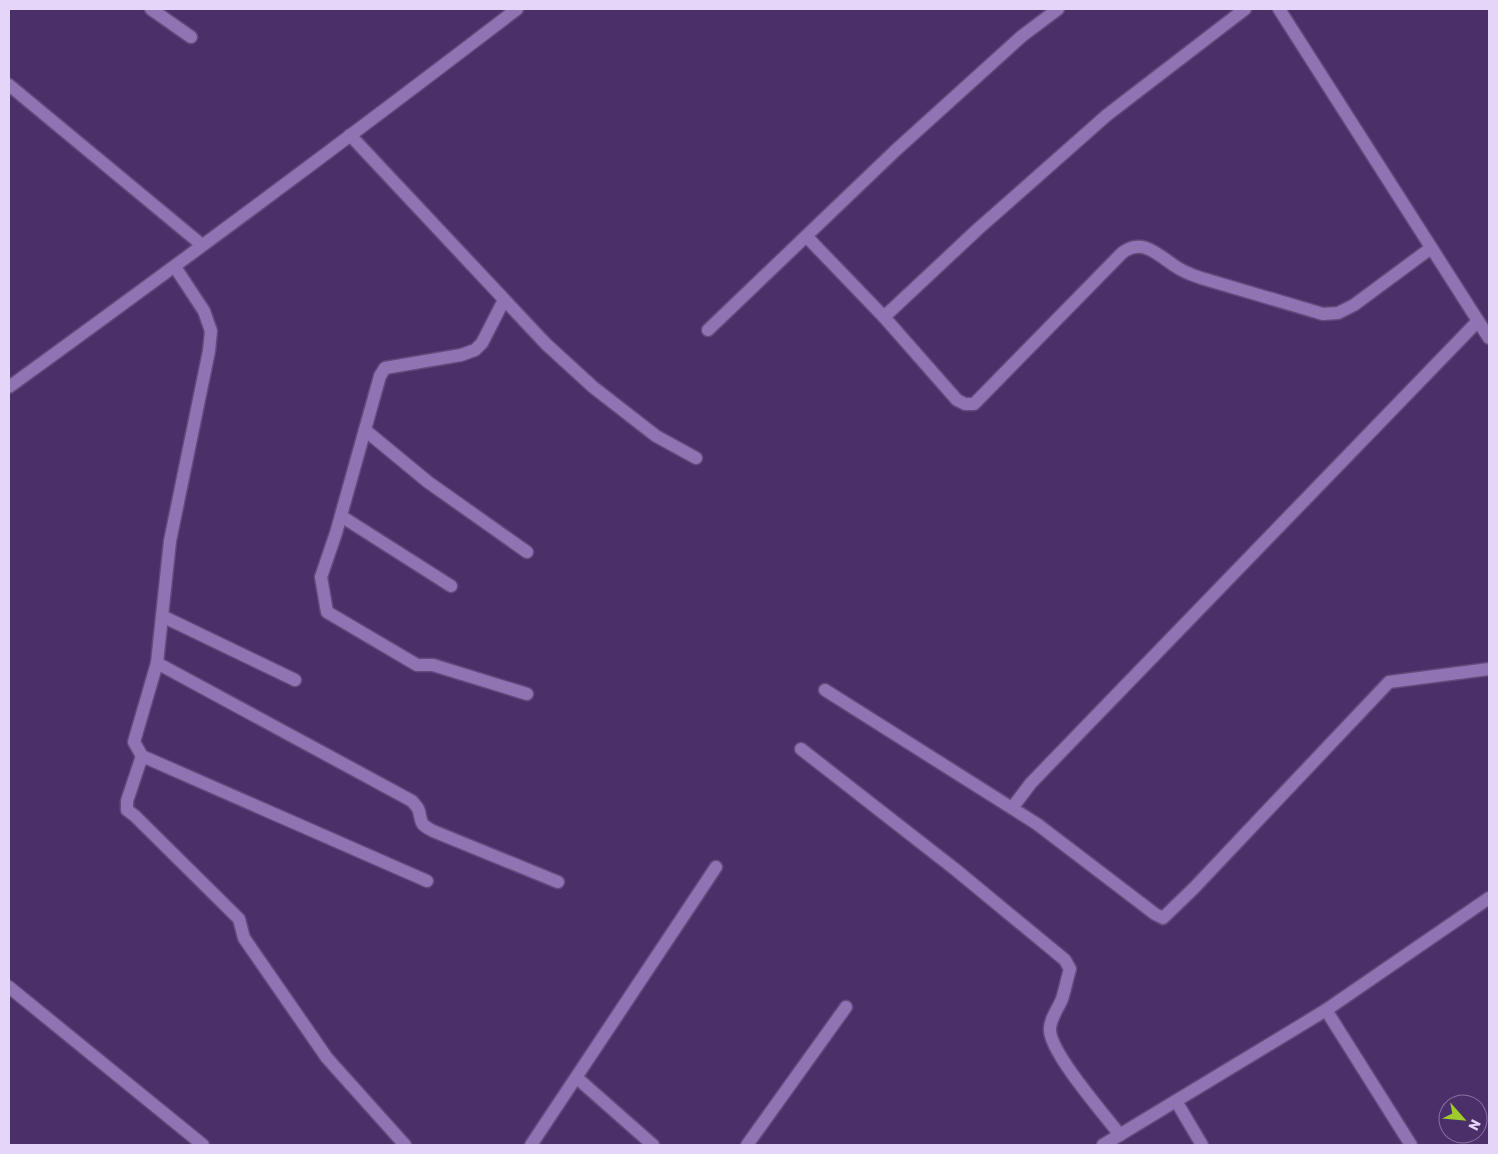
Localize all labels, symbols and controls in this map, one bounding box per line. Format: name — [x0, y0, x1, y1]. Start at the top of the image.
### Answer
north arrow — [1438, 1094, 1488, 1144]
text: N — [1464, 1116, 1484, 1133]

